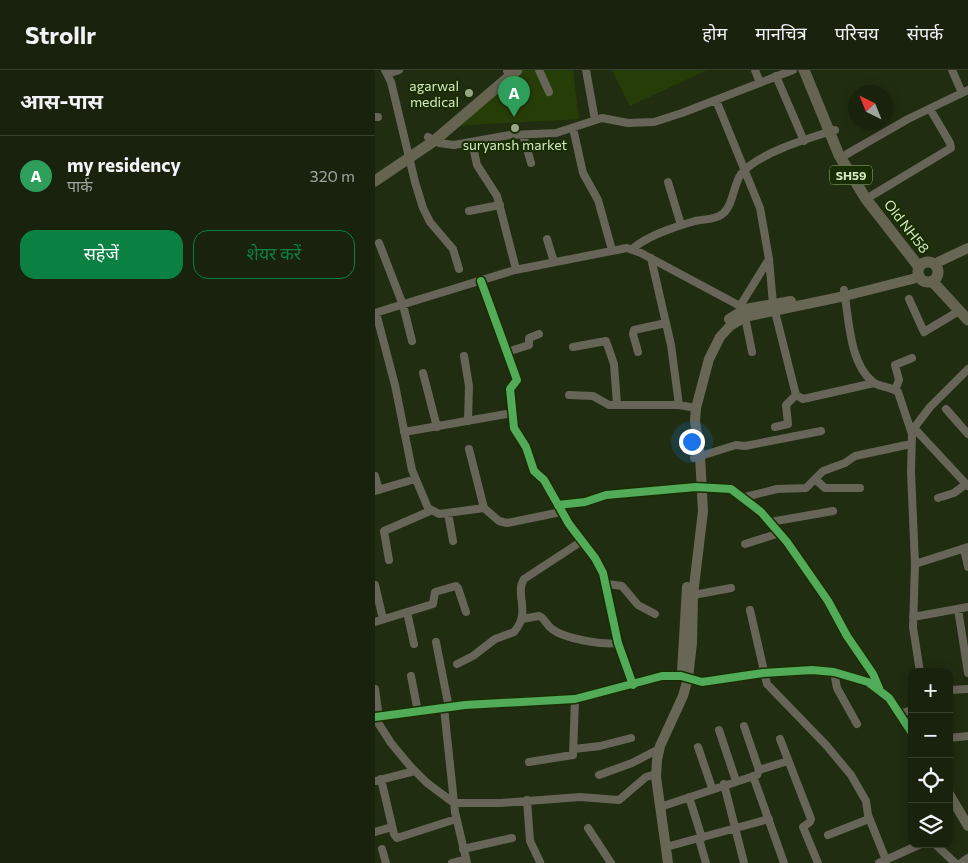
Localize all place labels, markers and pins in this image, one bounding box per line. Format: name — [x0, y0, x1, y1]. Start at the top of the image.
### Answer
pin: A — [498, 76, 530, 117]
place label: agarwal medical — [409, 77, 459, 110]
marker: agarwal medical — [463, 87, 475, 99]
marker: suryansh market — [509, 122, 521, 134]
place label: suryansh market — [463, 136, 568, 153]

